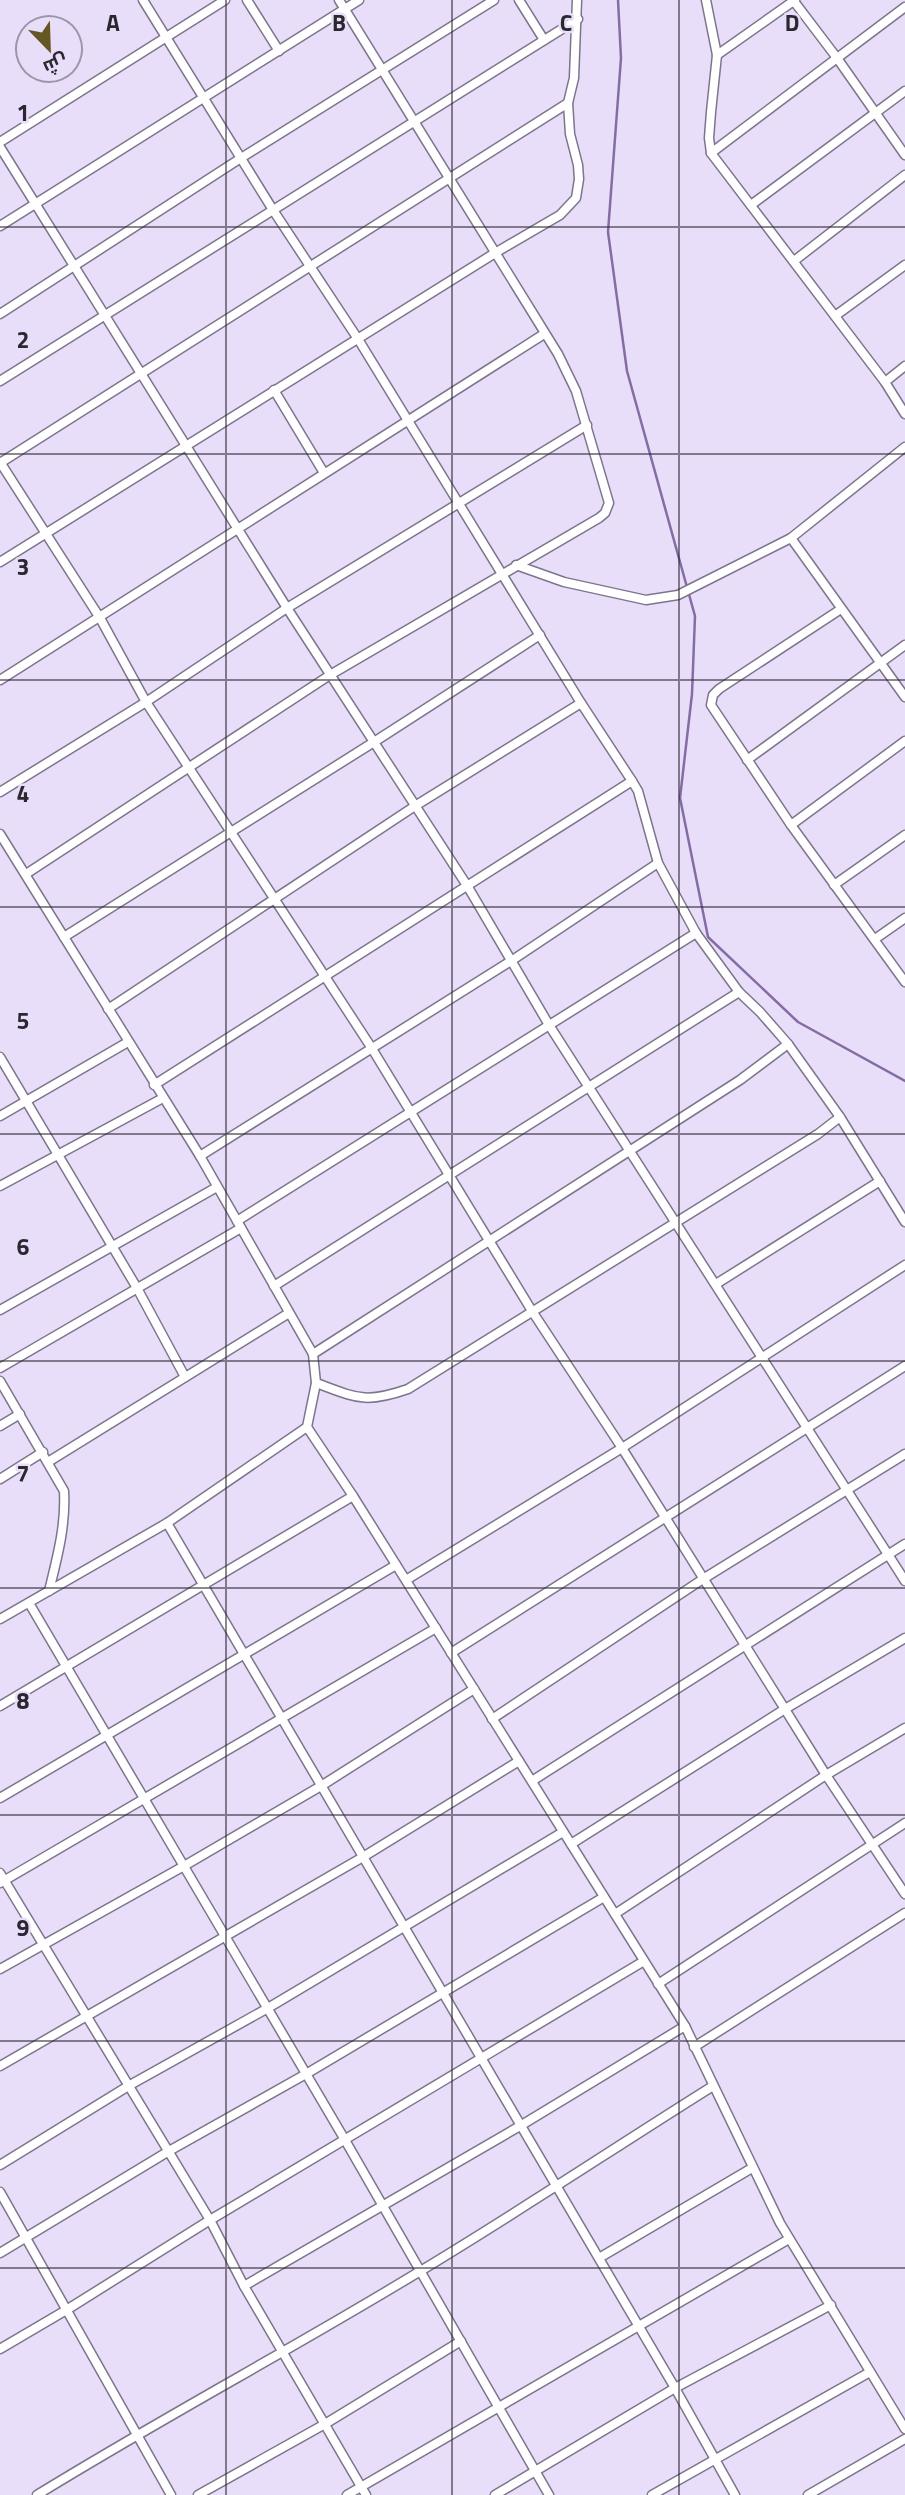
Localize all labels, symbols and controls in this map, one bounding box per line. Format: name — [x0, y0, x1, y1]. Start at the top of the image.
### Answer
text: A — [106, 5, 120, 40]
text: B — [332, 5, 346, 40]
text: C — [560, 5, 572, 40]
text: D — [785, 5, 799, 40]
north arrow — [14, 14, 84, 84]
text: ش — [39, 47, 73, 83]
text: 1 — [17, 95, 29, 130]
text: 2 — [17, 322, 29, 357]
text: 3 — [17, 549, 29, 584]
text: 4 — [17, 776, 29, 811]
text: 5 — [17, 1003, 29, 1038]
text: 6 — [17, 1229, 30, 1264]
text: 7 — [17, 1456, 29, 1491]
text: 8 — [17, 1683, 30, 1718]
text: 9 — [17, 1910, 30, 1945]

